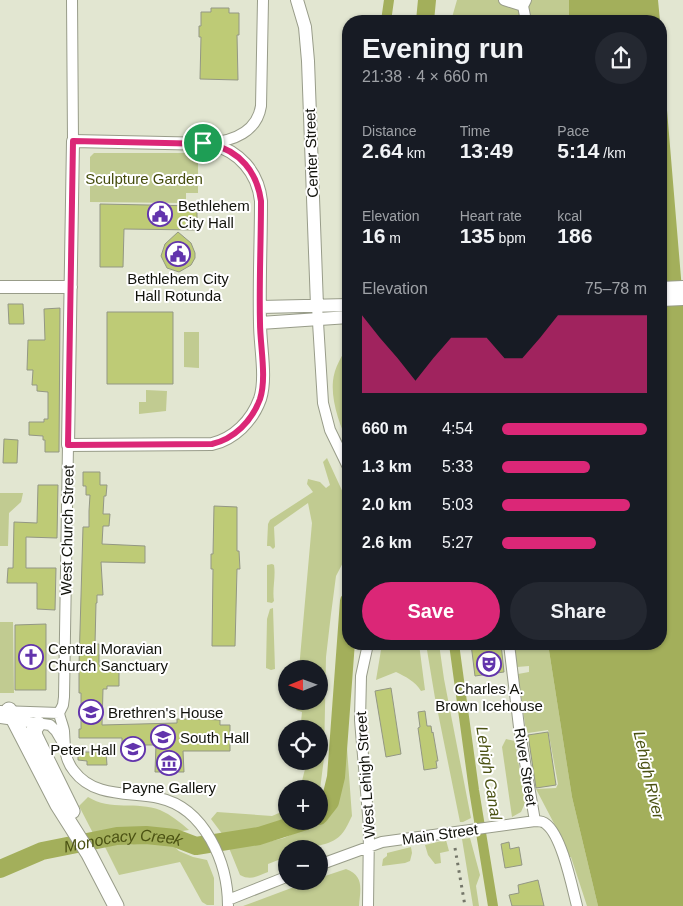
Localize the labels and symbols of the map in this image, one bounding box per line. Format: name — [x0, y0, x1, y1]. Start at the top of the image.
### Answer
street label: Center Street — [301, 107, 321, 198]
pin — [182, 122, 224, 164]
park label: Sculpture Garden — [85, 170, 203, 187]
place label: Bethlehem City Hall — [178, 197, 250, 231]
public building icon: Bethlehem City Hall — [147, 201, 173, 227]
public building icon: Bethlehem City Hall Rotunda — [165, 241, 191, 267]
place label: Bethlehem City Hall Rotunda — [127, 270, 229, 304]
street label: West Church Street — [57, 464, 77, 595]
place label: Central Moravian Church Sanctuary — [48, 640, 169, 674]
church icon: Central Moravian Church Sanctuary — [18, 644, 44, 670]
theatre icon: Charles A. Brown Icehouse — [476, 651, 502, 677]
north arrow — [278, 660, 328, 710]
place label: Charles A. Brown Icehouse — [435, 680, 543, 714]
school or university icon: Brethren's House — [78, 699, 104, 725]
place label: Brethren's House — [108, 704, 223, 721]
street label: West Lehigh Street — [352, 710, 378, 839]
school or university icon: South Hall — [150, 724, 176, 750]
water label: Lehigh Canal — [473, 725, 505, 821]
street label: River Street — [511, 727, 541, 808]
place label: South Hall — [180, 729, 249, 746]
water label: Lehigh River — [631, 729, 668, 821]
school or university icon: Peter Hall — [120, 736, 146, 762]
place label: Peter Hall — [50, 741, 116, 758]
museum icon: Payne Gallery — [156, 750, 182, 776]
place label: Payne Gallery — [122, 779, 217, 796]
street label: Main Street — [401, 820, 480, 848]
water label: Monocacy Creek — [62, 826, 186, 855]

